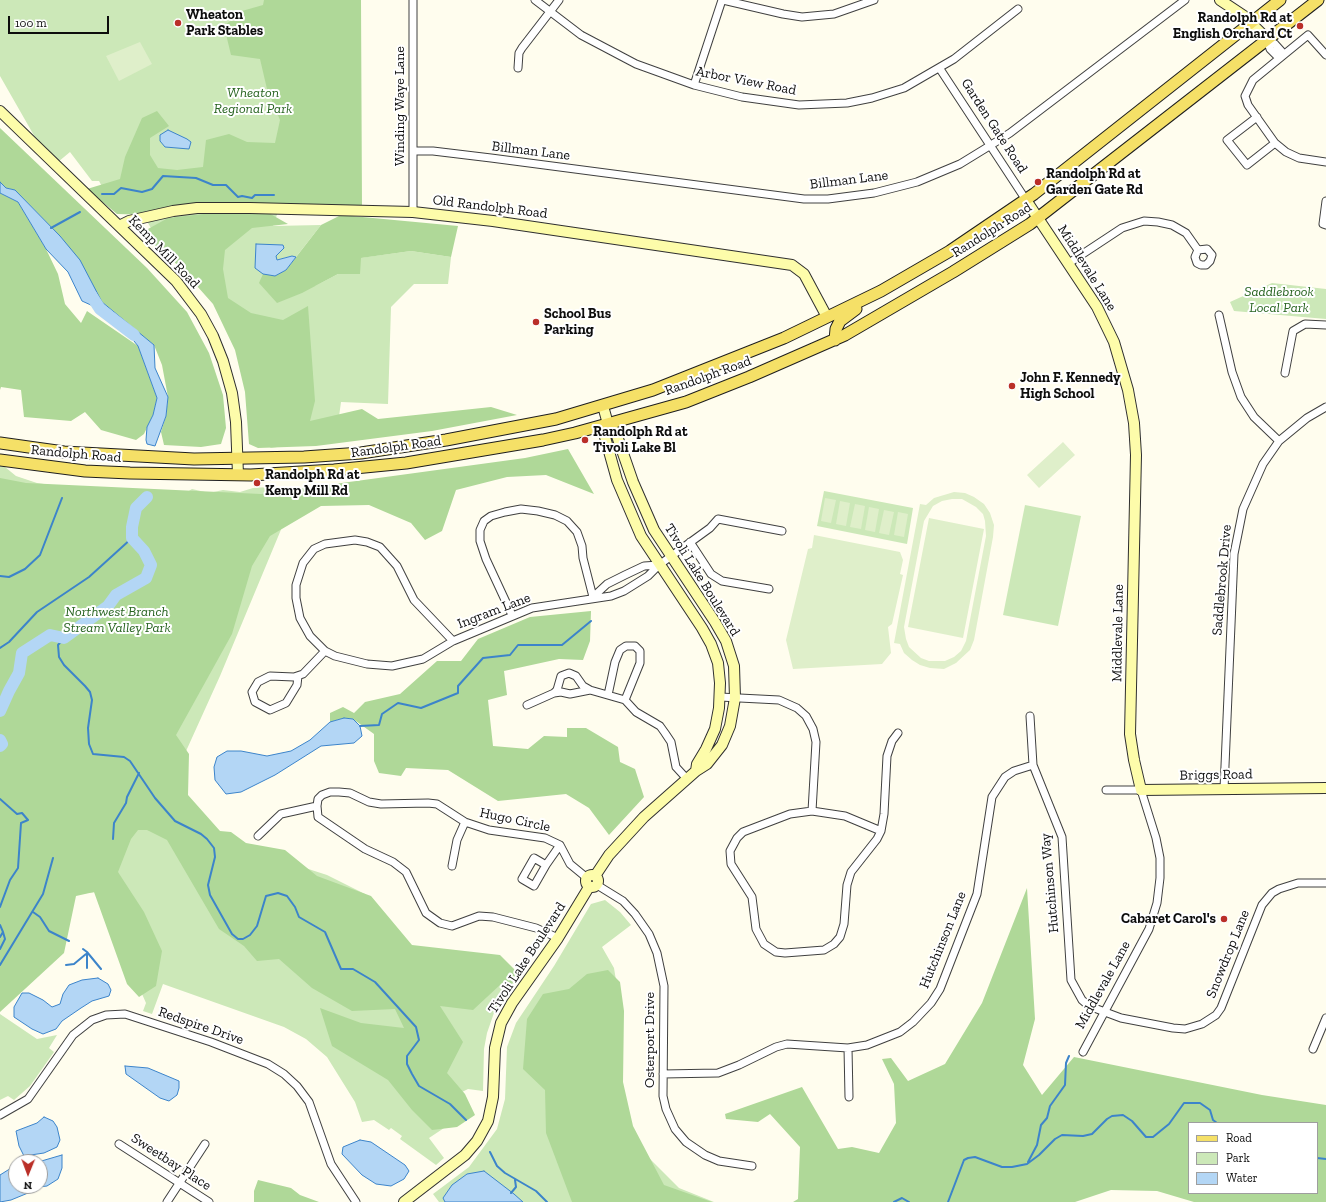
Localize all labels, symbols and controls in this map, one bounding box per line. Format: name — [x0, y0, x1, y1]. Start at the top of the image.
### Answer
place label: Wheaton Park Stables — [186, 7, 263, 40]
scale bar — [10, 8, 111, 34]
place label: Randolph Rd at English Orchard Ct — [1173, 10, 1292, 42]
text: 100 m — [15, 16, 47, 30]
marker: Wheaton Park Stables — [173, 18, 183, 28]
marker: Randolph Rd at English Orchard Ct — [1295, 21, 1305, 31]
street label: Winding Waye Lane — [392, 46, 408, 166]
street label: Arbor View Road — [694, 63, 798, 99]
street label: Garden Gate Road — [957, 76, 1031, 176]
park label: Wheaton Regional Park — [214, 85, 292, 118]
street label: Billman Lane — [491, 138, 571, 164]
place label: Randolph Rd at Garden Gate Rd — [1046, 166, 1143, 198]
street label: Billman Lane — [809, 167, 889, 193]
marker: Randolph Rd at Garden Gate Rd — [1033, 177, 1043, 187]
street label: Old Randolph Road — [432, 192, 548, 222]
street label: Randolph Road — [949, 199, 1035, 261]
street label: Kemp Mill Road — [125, 212, 203, 292]
street label: Middlevale Lane — [1054, 222, 1120, 314]
park label: Saddlebrook Local Park — [1244, 284, 1314, 316]
place label: School Bus Parking — [544, 306, 611, 338]
marker: School Bus Parking — [531, 317, 541, 327]
street label: Randolph Road — [662, 353, 754, 399]
place label: John F. Kennedy High School — [1020, 370, 1120, 402]
marker: John F. Kennedy High School — [1007, 381, 1017, 391]
place label: Randolph Rd at Tivoli Lake Bl — [593, 424, 687, 456]
street label: Randolph Road — [350, 432, 442, 462]
marker: Randolph Rd at Tivoli Lake Bl — [580, 435, 590, 445]
street label: Randolph Road — [30, 442, 122, 466]
place label: Randolph Rd at Kemp Mill Rd — [265, 467, 359, 500]
marker: Randolph Rd at Kemp Mill Rd — [252, 478, 262, 488]
street label: Tivoli Lake Boulevard — [661, 521, 743, 639]
street label: Saddlebrook Drive — [1209, 524, 1235, 636]
street label: Middlevale Lane — [1109, 584, 1127, 682]
street label: Ingram Lane — [455, 589, 533, 633]
park label: Northwest Branch Stream Valley Park — [63, 604, 171, 636]
street label: Briggs Road — [1179, 766, 1253, 784]
street label: Hugo Circle — [478, 804, 552, 836]
street label: Hutchinson Way — [1037, 832, 1063, 934]
street label: Hutchinson Lane — [916, 889, 970, 991]
street label: Tivoli Lake Boulevard — [485, 899, 569, 1017]
street label: Snowdrop Lane — [1203, 907, 1253, 1001]
place label: Cabaret Carol's — [1121, 911, 1216, 927]
marker: Cabaret Carol's — [1219, 914, 1229, 924]
street label: Middlevale Lane — [1072, 938, 1134, 1032]
street label: Osterport Drive — [642, 992, 658, 1088]
street label: Redspire Drive — [156, 1004, 246, 1048]
legend — [1188, 1122, 1318, 1194]
street label: Sweetbay Place — [128, 1130, 214, 1194]
text: Road — [1226, 1131, 1252, 1145]
text: Park — [1226, 1151, 1250, 1165]
north arrow — [8, 1154, 48, 1194]
text: Water — [1226, 1171, 1258, 1185]
text: N — [23, 1179, 32, 1192]

